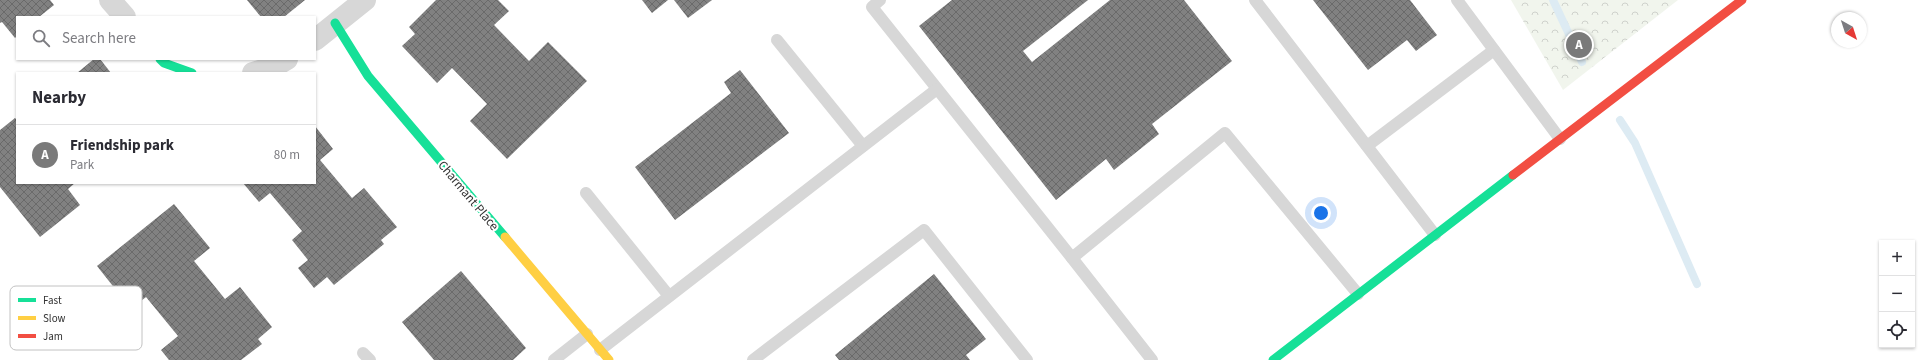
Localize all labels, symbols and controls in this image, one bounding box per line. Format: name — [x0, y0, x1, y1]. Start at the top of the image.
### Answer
north arrow — [1831, 12, 1867, 48]
search box — [16, 16, 316, 60]
icon: search — [30, 27, 52, 49]
text: Search here — [62, 28, 136, 49]
pin: A — [1566, 30, 1592, 60]
text: Nearby — [32, 86, 86, 110]
text: Friendship park — [70, 135, 174, 156]
text: A — [41, 146, 49, 164]
text: 80 m — [274, 146, 300, 164]
text: Park — [70, 156, 94, 174]
street label: Charmant Place — [434, 157, 503, 234]
your location — [1311, 203, 1331, 223]
map controls — [1879, 240, 1915, 348]
button: + — [1879, 240, 1915, 276]
button: − — [1879, 276, 1915, 312]
legend — [10, 286, 142, 350]
text: Fast — [43, 293, 62, 308]
text: Slow — [43, 311, 66, 326]
button: locate — [1879, 312, 1915, 348]
text: Jam — [43, 329, 63, 344]

